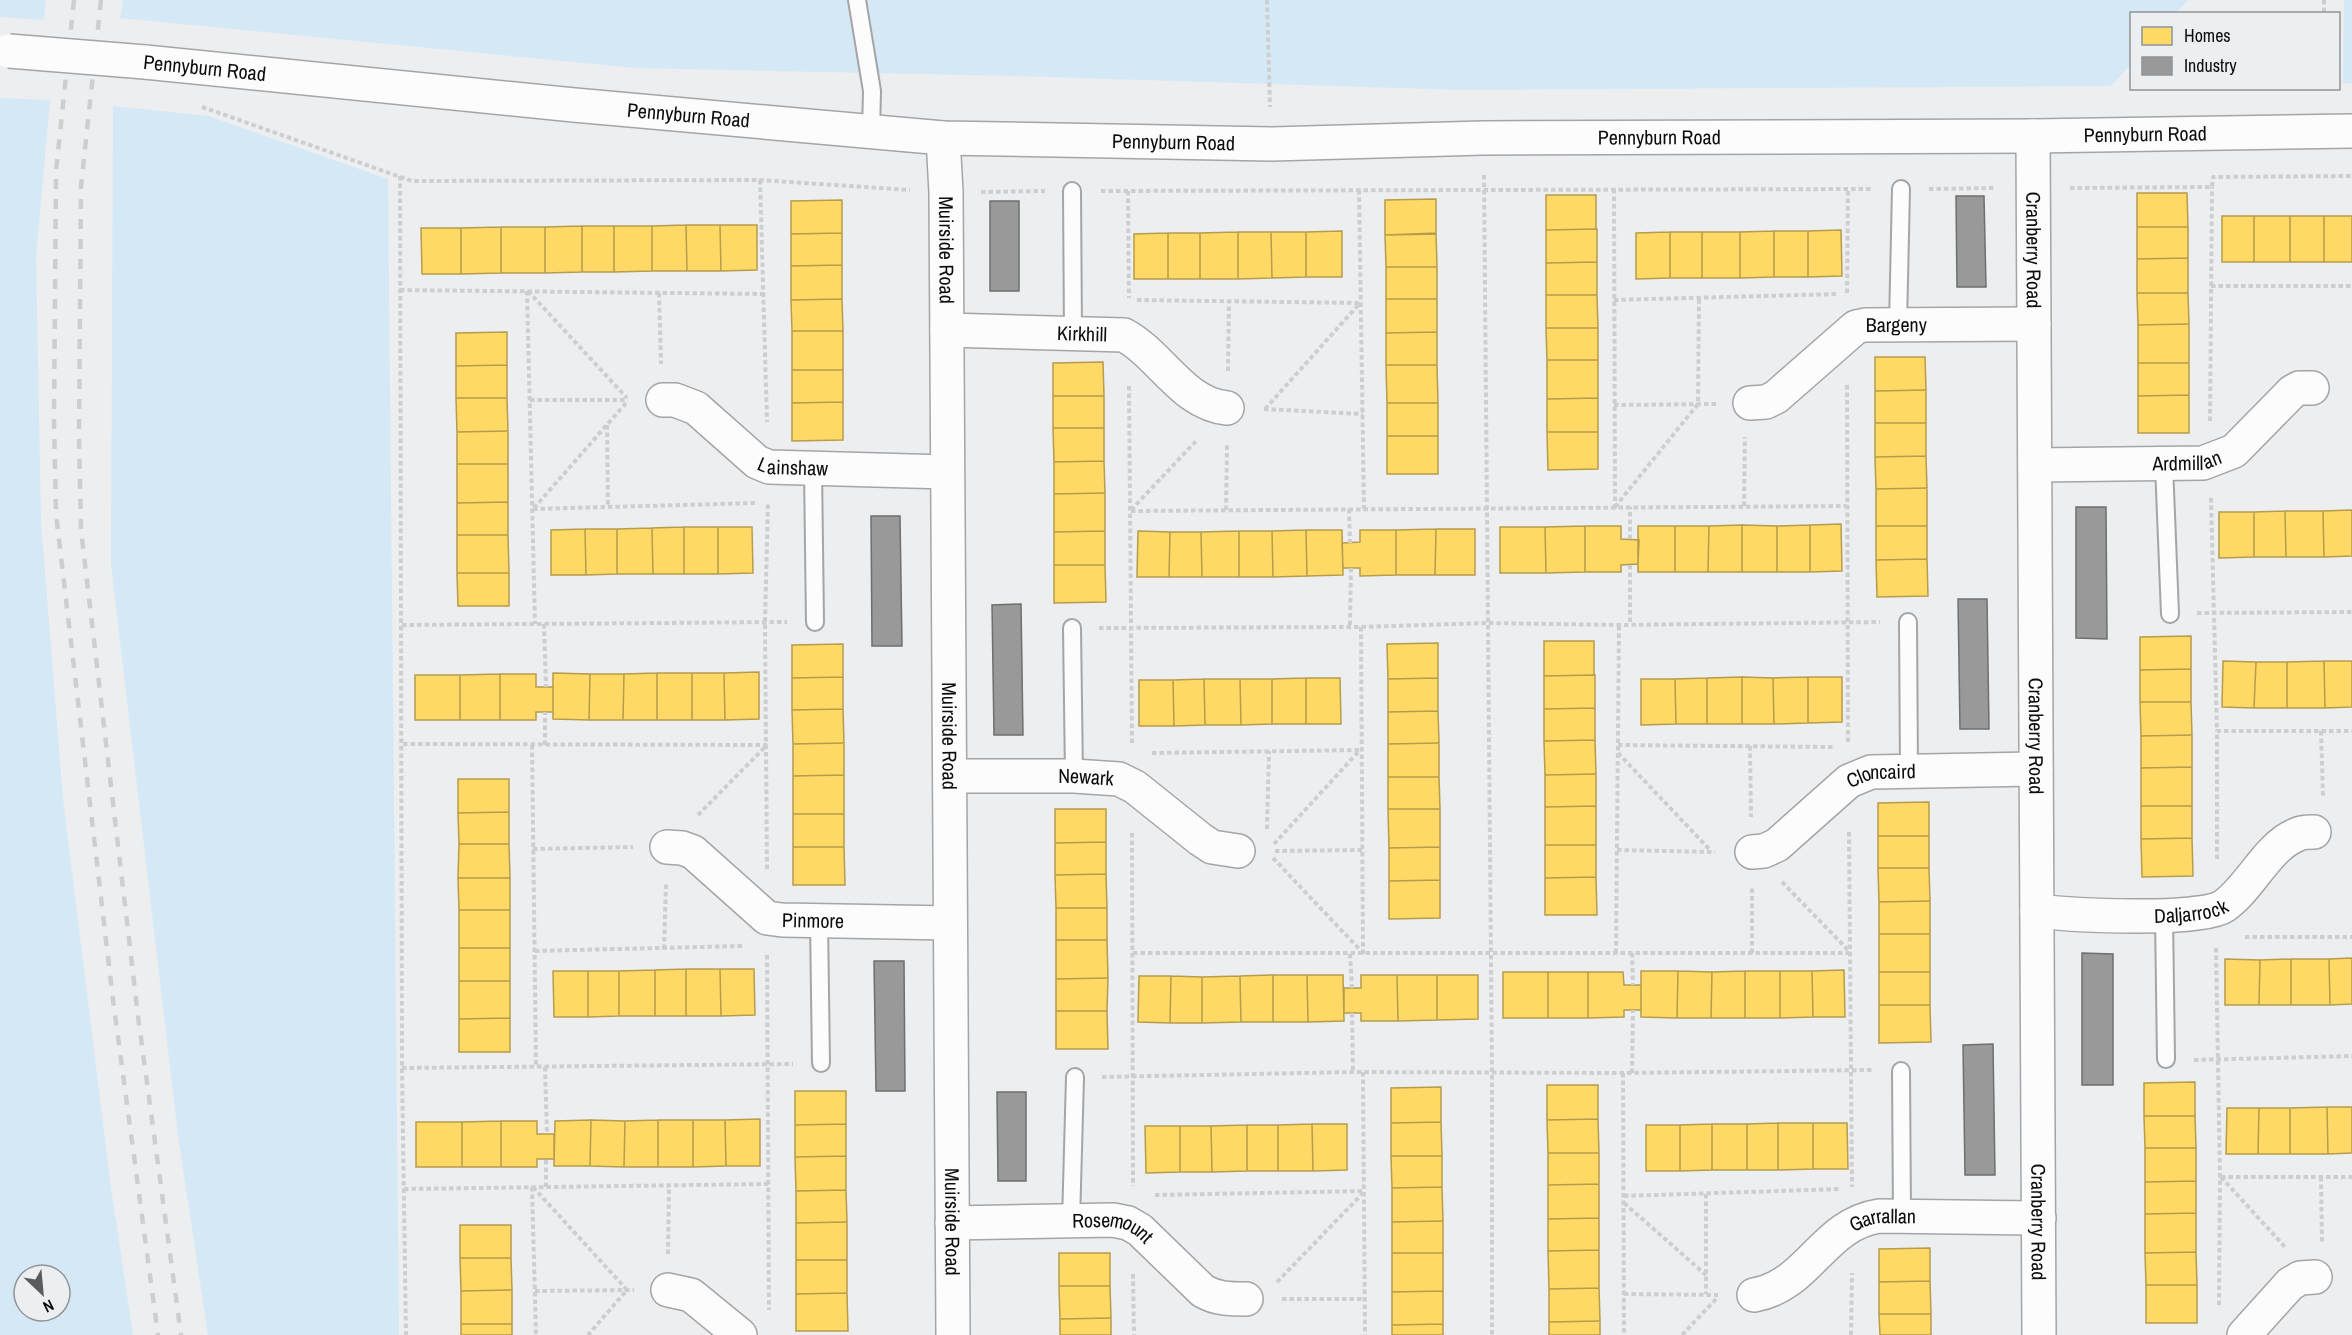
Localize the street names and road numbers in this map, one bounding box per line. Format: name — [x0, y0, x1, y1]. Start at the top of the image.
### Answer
street label: Pennyburn Road — [142, 48, 267, 87]
street label: Pennyburn Road — [626, 96, 751, 134]
street label: Pennyburn Road — [2083, 119, 2207, 148]
street label: Pennyburn Road — [1598, 123, 1721, 151]
street label: Pennyburn Road — [1112, 127, 1235, 156]
street label: Cranberry Road — [2020, 192, 2048, 308]
street label: Muirside Road — [933, 196, 961, 304]
street label: Bargeny — [1866, 311, 1928, 338]
street label: Kirkhill — [1057, 319, 1107, 348]
street label: Ardmillan — [2151, 443, 2225, 477]
street label: Lainshaw — [754, 450, 829, 482]
street label: Cranberry Road — [2023, 678, 2050, 794]
street label: Muirside Road — [936, 682, 964, 790]
street label: Cloncaird — [1842, 757, 1916, 794]
street label: Newark — [1058, 762, 1115, 792]
street label: Daljarrock — [2154, 892, 2233, 929]
street label: Pinmore — [782, 906, 844, 934]
street label: Cranberry Road — [2025, 1164, 2053, 1280]
street label: Muirside Road — [939, 1168, 967, 1276]
street label: Garrallan — [1844, 1202, 1916, 1238]
street label: Rosemount — [1072, 1206, 1160, 1249]

